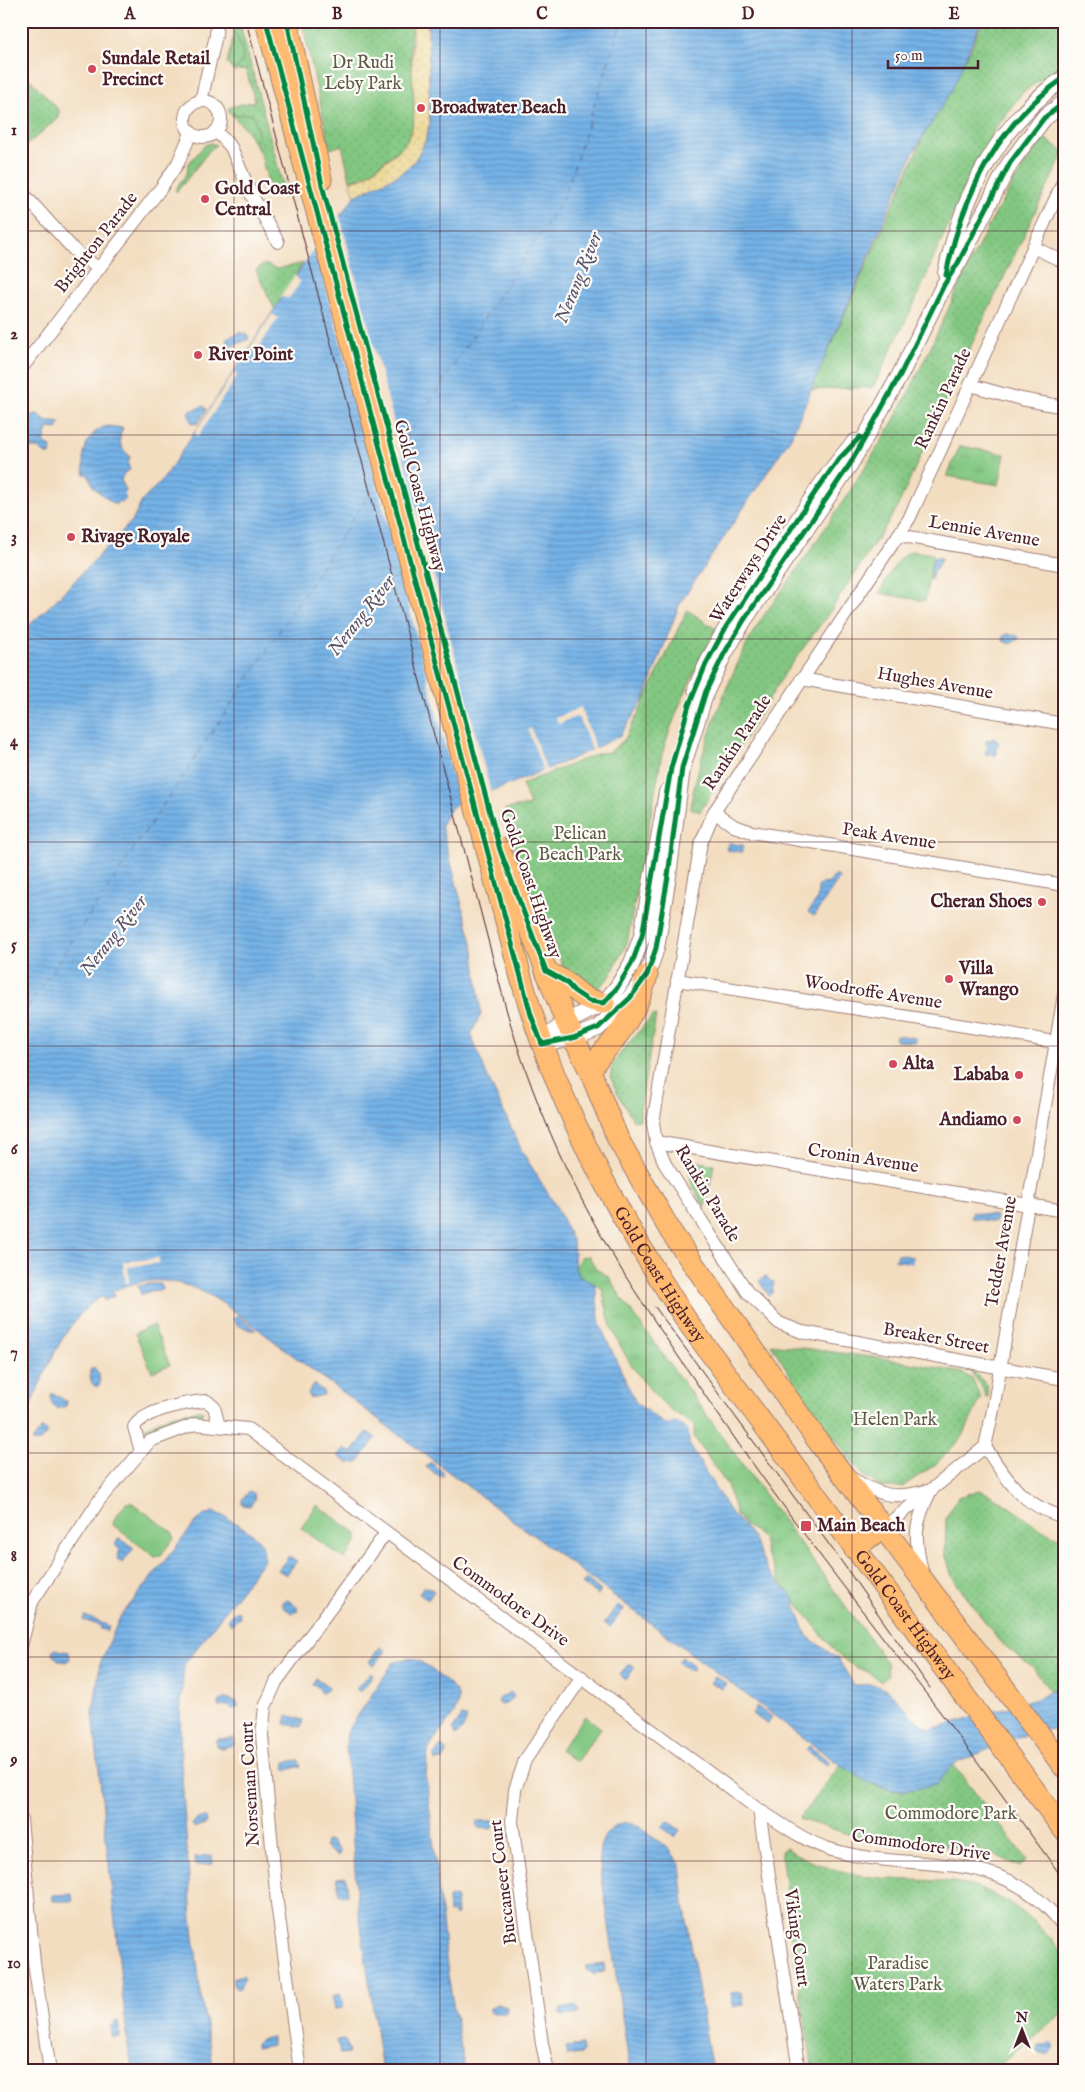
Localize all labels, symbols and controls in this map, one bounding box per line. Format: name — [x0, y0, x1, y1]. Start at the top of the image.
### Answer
text: A — [124, 5, 137, 25]
text: B — [332, 5, 343, 25]
text: C — [536, 5, 548, 25]
text: D — [742, 5, 755, 25]
text: E — [948, 5, 960, 25]
scale bar — [888, 38, 978, 70]
text: 50 m — [895, 46, 923, 65]
place label: Sundale Retail Precinct — [102, 48, 211, 92]
park label: Dr Rudi Leby Park — [324, 52, 402, 96]
marker: Sundale Retail Precinct — [86, 63, 98, 75]
place label: Broadwater Beach — [431, 97, 567, 120]
marker: Broadwater Beach — [415, 102, 427, 114]
text: 1 — [11, 121, 17, 141]
place label: Gold Coast Central — [215, 178, 301, 222]
street label: Brighton Parade — [50, 188, 144, 298]
marker: Gold Coast Central — [199, 193, 211, 205]
water label: Nerang River — [550, 228, 609, 327]
text: 2 — [10, 325, 18, 345]
place label: River Point — [208, 344, 294, 367]
street label: Rankin Parade — [910, 345, 978, 453]
marker: River Point — [192, 349, 204, 361]
street label: Gold Coast Highway — [388, 417, 450, 575]
street label: Waterways Drive — [705, 510, 793, 628]
street label: Lennie Avenue — [927, 511, 1041, 553]
place label: Rivage Royale — [81, 526, 190, 549]
text: 3 — [11, 528, 17, 548]
marker: Rivage Royale — [65, 531, 77, 543]
water label: Nerang River — [323, 570, 402, 661]
street label: Hughes Avenue — [875, 662, 995, 706]
street label: Rankin Parade — [699, 691, 777, 795]
text: 4 — [10, 732, 19, 752]
street label: Gold Coast Highway — [494, 806, 566, 962]
street label: Peak Avenue — [840, 818, 938, 856]
park label: Pelican Beach Park — [538, 823, 622, 867]
water label: Nerang River — [75, 890, 154, 981]
place label: Cheran Shoes — [930, 891, 1033, 914]
marker: Cheran Shoes — [1036, 896, 1048, 908]
text: 5 — [11, 936, 17, 956]
place label: Villa Wrango — [958, 958, 1019, 1002]
street label: Woodroffe Avenue — [802, 971, 944, 1015]
marker: Villa Wrango — [943, 973, 955, 985]
place label: Alta — [902, 1053, 935, 1076]
marker: Alta — [887, 1058, 899, 1070]
place label: Lababa — [954, 1064, 1010, 1087]
marker: Lababa — [1013, 1069, 1025, 1081]
place label: Andiamo — [939, 1109, 1007, 1132]
marker: Andiamo — [1011, 1114, 1023, 1126]
street label: Cronin Avenue — [806, 1139, 920, 1179]
text: 6 — [11, 1140, 19, 1160]
street label: Rankin Parade — [669, 1141, 745, 1247]
street label: Tedder Avenue — [981, 1194, 1023, 1310]
street label: Gold Coast Highway — [608, 1202, 711, 1348]
street label: Breaker Street — [881, 1318, 991, 1360]
text: 7 — [10, 1343, 18, 1363]
park label: Helen Park — [853, 1409, 938, 1432]
place label: Main Beach — [817, 1515, 906, 1538]
marker: Main Beach — [799, 1519, 813, 1533]
street label: Gold Coast Highway — [849, 1545, 961, 1685]
text: 8 — [11, 1547, 17, 1567]
street label: Commodore Drive — [447, 1552, 573, 1652]
street label: Norseman Court — [236, 1721, 266, 1847]
text: 9 — [10, 1751, 18, 1771]
park label: Commodore Park — [885, 1803, 1018, 1826]
street label: Buccaneer Court — [485, 1818, 523, 1946]
street label: Commodore Drive — [850, 1825, 992, 1867]
street label: Viking Court — [778, 1886, 814, 1989]
park label: Paradise Waters Park — [853, 1953, 943, 1997]
text: 10 — [7, 1954, 21, 1974]
north arrow — [998, 2004, 1048, 2054]
text: N — [1015, 2009, 1028, 2027]

